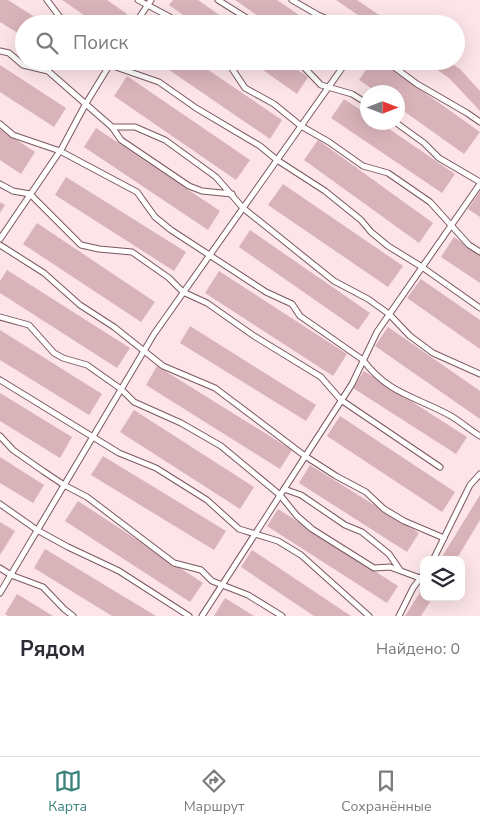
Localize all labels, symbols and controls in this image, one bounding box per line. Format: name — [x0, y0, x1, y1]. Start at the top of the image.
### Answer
search box — [15, 15, 465, 70]
icon: search — [33, 29, 61, 57]
text: Поиск — [73, 30, 128, 56]
north arrow — [360, 85, 405, 130]
map controls — [420, 556, 465, 601]
button: layers — [420, 556, 465, 601]
text: Рядом — [20, 635, 85, 663]
text: Найдено: 0 — [376, 638, 460, 660]
tab: Карта — [48, 767, 87, 816]
tab: Маршрут — [184, 767, 244, 816]
tab: Сохранённые — [341, 767, 432, 816]

